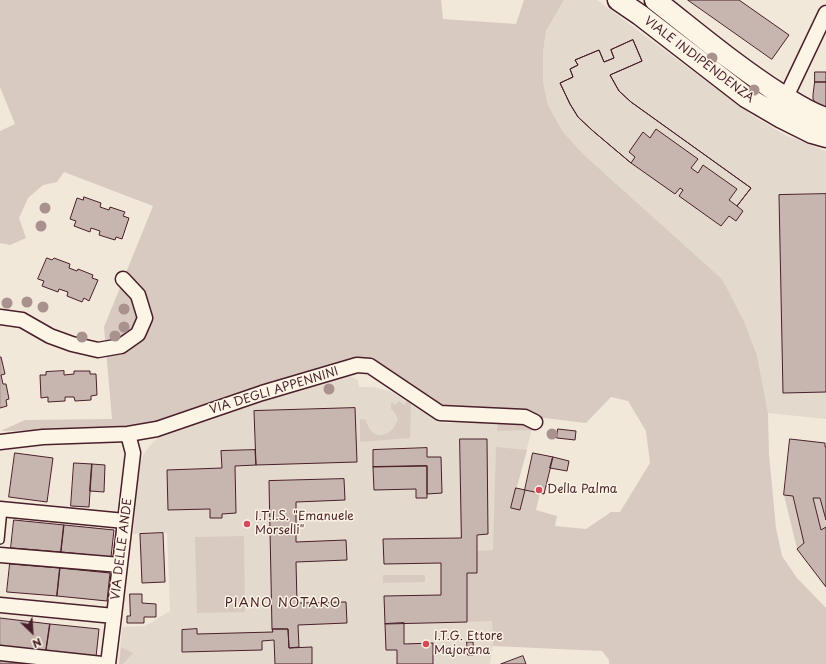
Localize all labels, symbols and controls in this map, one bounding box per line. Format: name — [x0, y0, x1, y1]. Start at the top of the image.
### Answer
street label: VIALE INDIPENDENZA — [641, 14, 757, 106]
street label: VIA DEGLI APPENNINI — [208, 365, 340, 417]
place label: Della Palma — [547, 483, 617, 497]
marker: Della Palma — [534, 485, 544, 495]
street label: VIA DELLE ANDE — [109, 497, 135, 601]
place label: I.T.I.S. "Emanuele Morselli" — [255, 510, 354, 538]
marker: I.T.I.S. "Emanuele Morselli" — [242, 519, 252, 529]
district label: PIANO NOTARO — [225, 595, 341, 611]
north arrow — [12, 612, 52, 652]
place label: I.T.G. Ettore Majorana — [434, 630, 503, 658]
text: N — [30, 634, 45, 653]
marker: I.T.G. Ettore Majorana — [421, 639, 431, 649]

